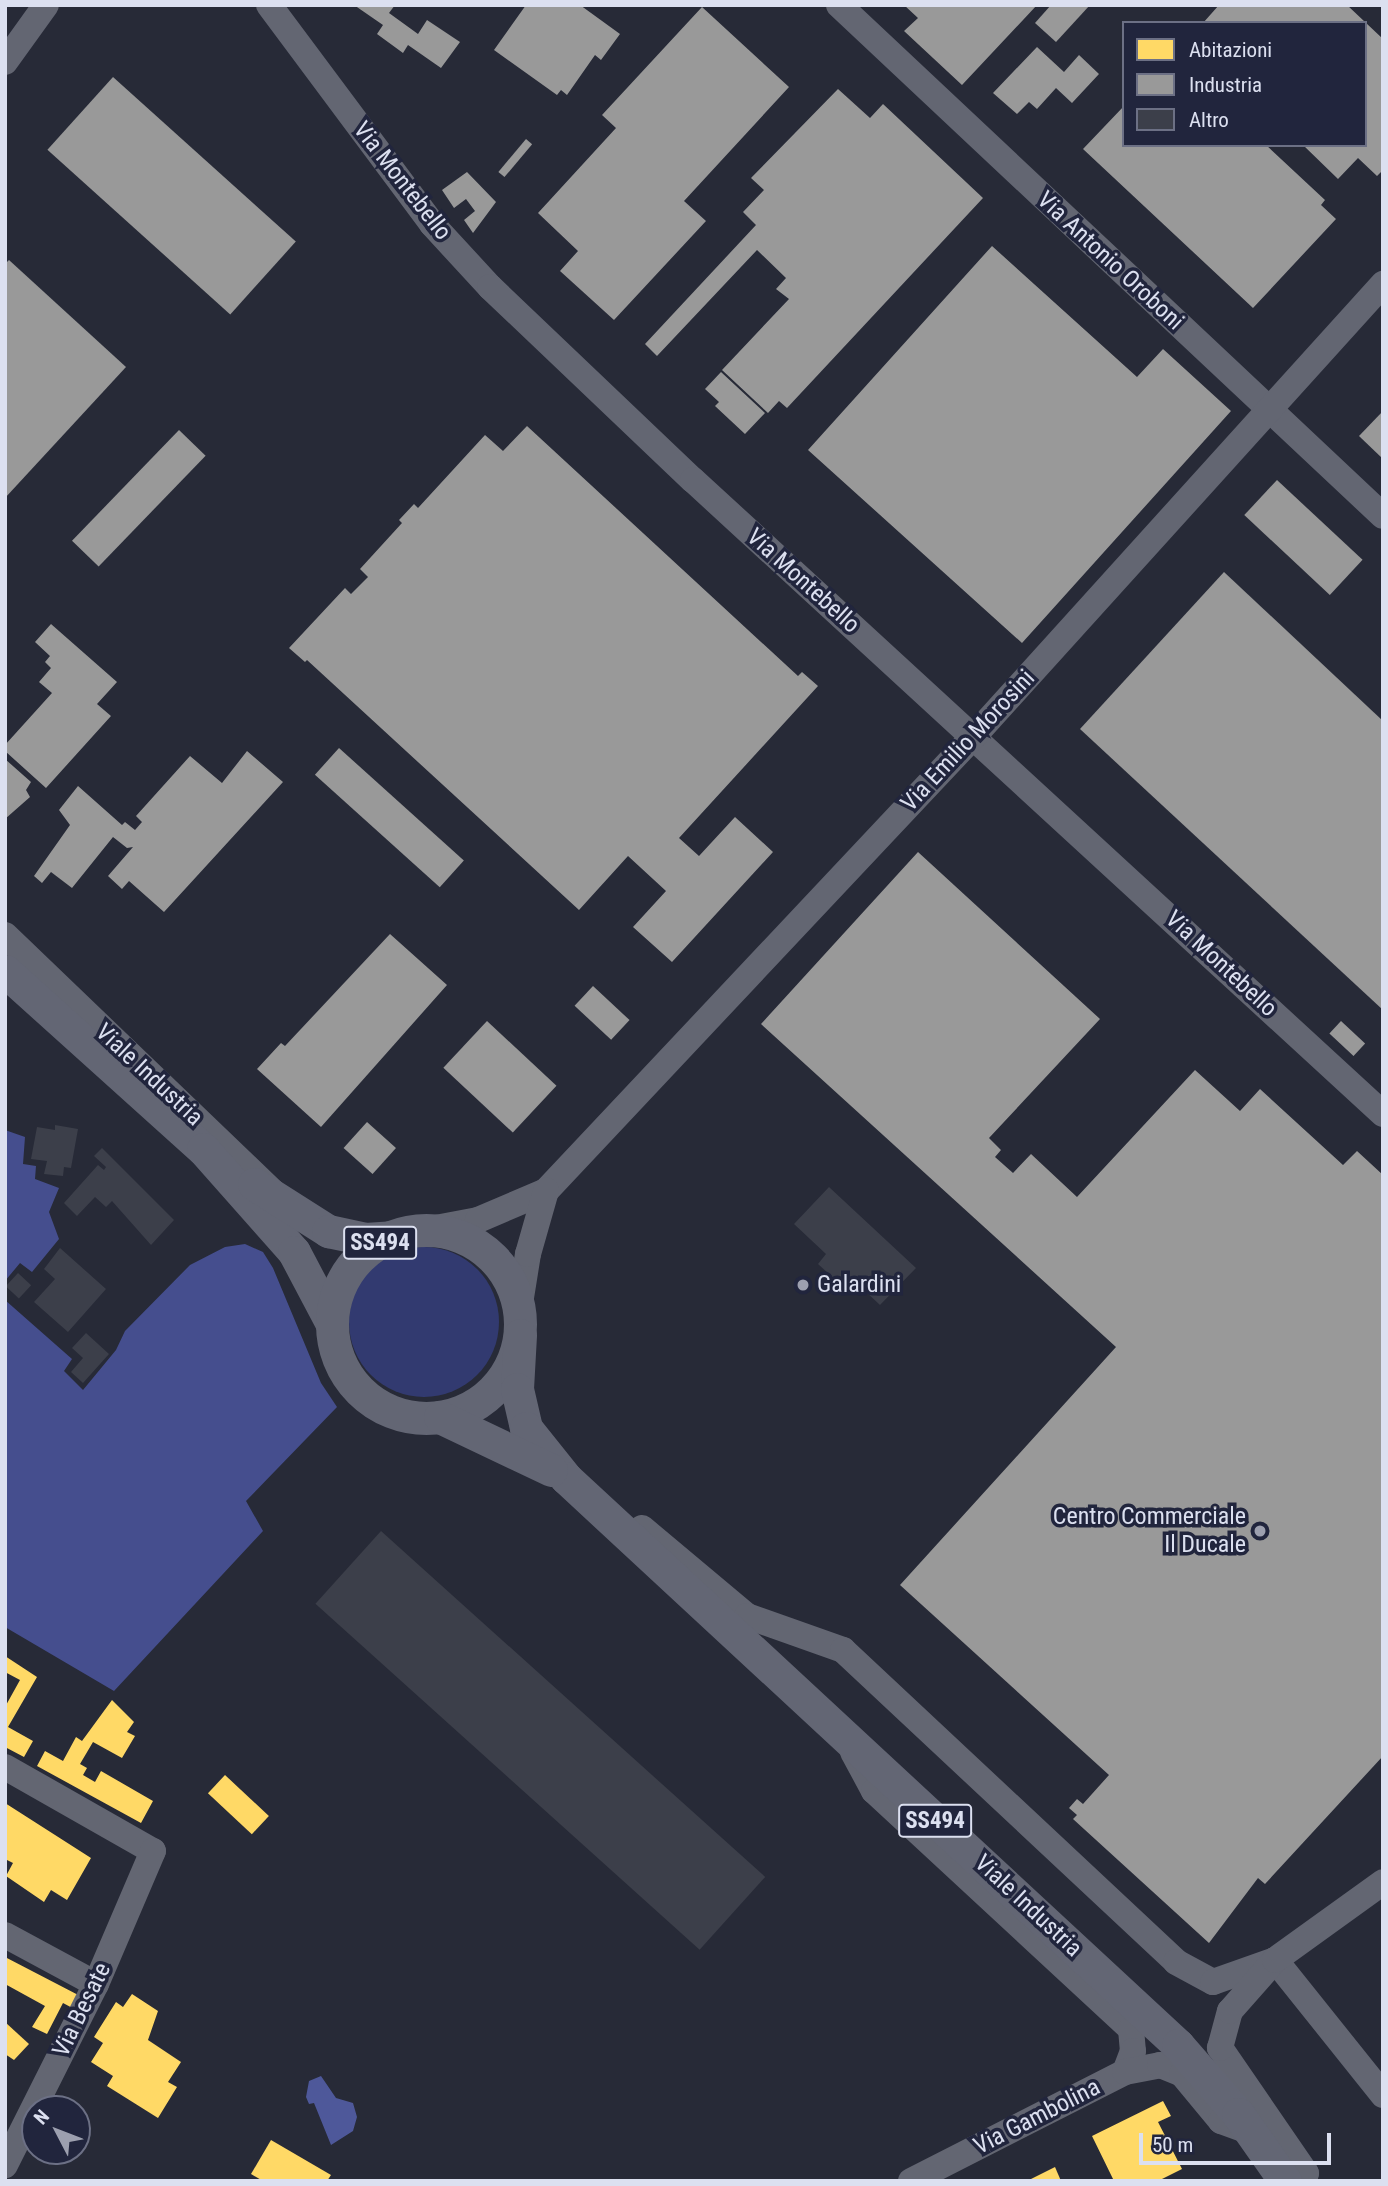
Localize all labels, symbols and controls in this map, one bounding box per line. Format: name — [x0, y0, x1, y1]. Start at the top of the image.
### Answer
legend — [1122, 21, 1367, 147]
text: Abitazioni — [1189, 38, 1272, 62]
text: Industria — [1189, 73, 1262, 97]
text: Altro — [1189, 108, 1229, 132]
street label: Via Montebello — [347, 116, 457, 246]
street label: Via Antonio Oroboni — [1031, 186, 1189, 336]
street label: Via Montebello — [741, 523, 865, 639]
street label: Via Emilio Morosini — [895, 664, 1041, 818]
street label: Via Montebello — [1159, 905, 1283, 1023]
street label: Viale Industria — [89, 1018, 209, 1132]
road number: SS494 — [342, 1224, 418, 1262]
place label: Galardini — [817, 1271, 901, 1299]
marker: Galardini — [795, 1277, 811, 1293]
place label: Centro Commerciale Il Ducale — [1053, 1503, 1246, 1559]
marker: Centro Commerciale Il Ducale — [1252, 1523, 1268, 1539]
road number: SS494 — [897, 1802, 974, 1840]
street label: Viale Industria — [968, 1849, 1088, 1963]
street label: Via Besate — [47, 1958, 117, 2062]
street label: Via Gambolina — [969, 2073, 1105, 2161]
north arrow — [21, 2095, 91, 2165]
text: N — [29, 2105, 54, 2129]
scale bar — [1143, 2120, 1336, 2164]
text: 50 m — [1152, 2133, 1193, 2157]

